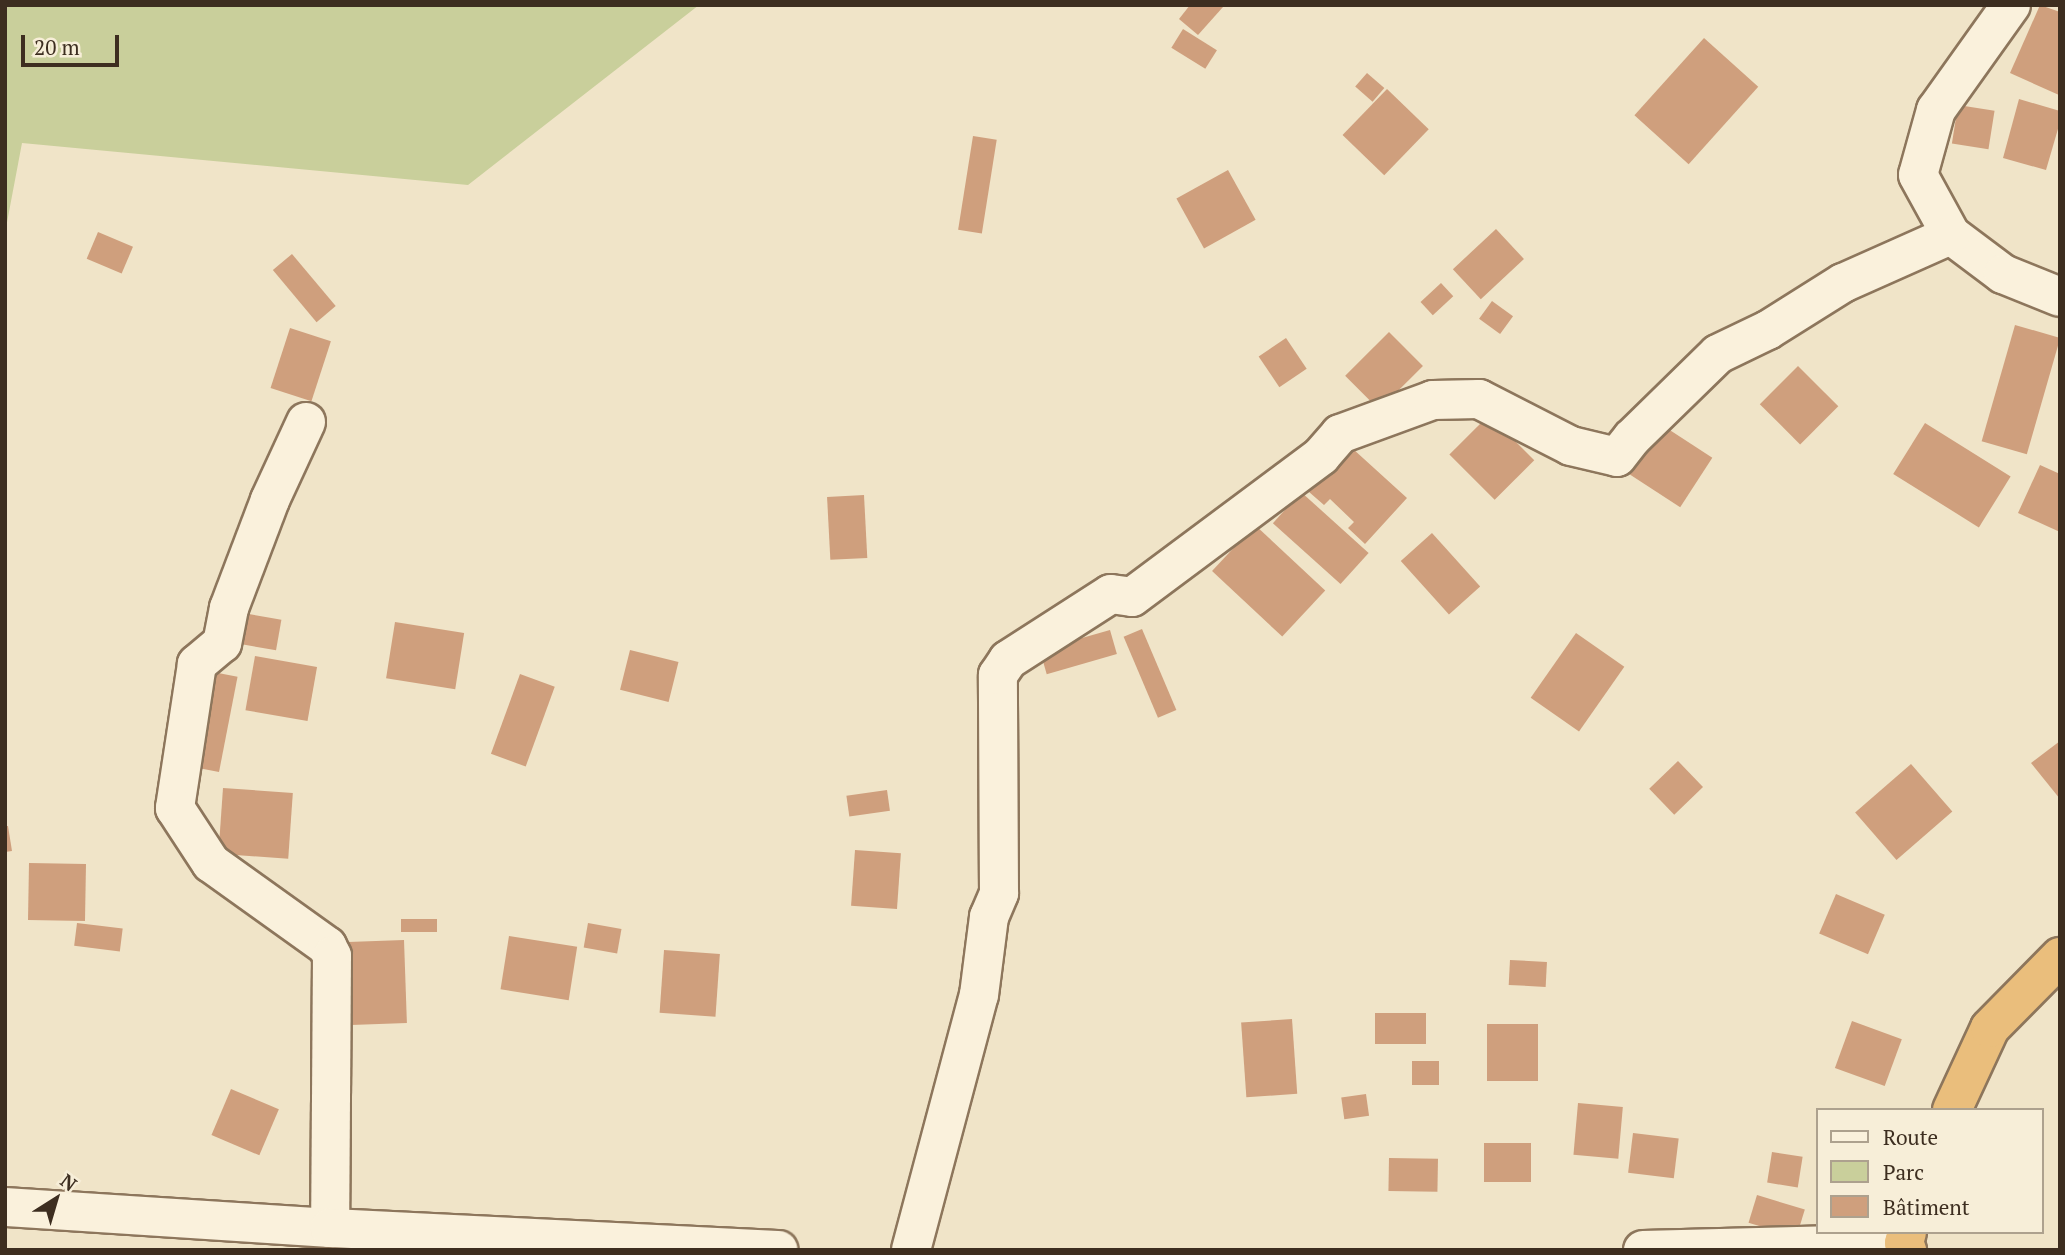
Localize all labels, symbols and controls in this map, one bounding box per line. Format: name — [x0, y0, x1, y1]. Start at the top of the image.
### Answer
scale bar — [24, 21, 122, 65]
text: 20 m — [34, 33, 80, 61]
legend — [1816, 1108, 2044, 1234]
text: Route — [1883, 1123, 1938, 1151]
text: Parc — [1883, 1158, 1924, 1186]
north arrow — [21, 1164, 91, 1234]
text: N — [56, 1168, 82, 1196]
text: Bâtiment — [1883, 1193, 1970, 1221]

